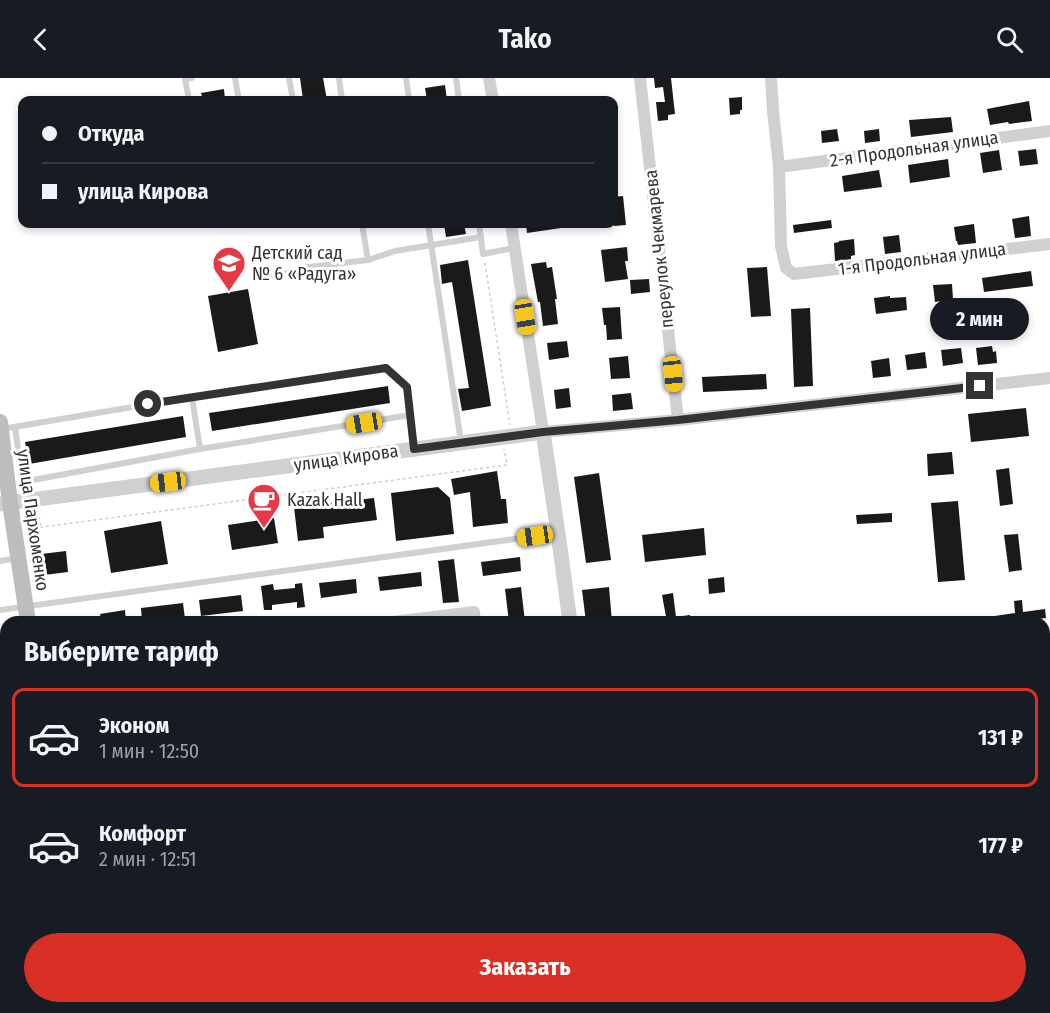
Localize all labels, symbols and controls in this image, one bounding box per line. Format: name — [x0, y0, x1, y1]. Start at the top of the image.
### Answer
icon: back — [24, 23, 57, 56]
text: Tako — [498, 23, 552, 55]
icon: search — [993, 23, 1026, 56]
text: Откуда — [78, 120, 145, 147]
street label: 2-я Продольная улица — [828, 126, 1000, 172]
street label: переулок Чекмарева — [640, 169, 678, 329]
text: улица Кирова — [78, 178, 209, 205]
street label: 1-я Продольная улица — [837, 238, 1007, 280]
place label: Детский сад № 6 «Радуга» — [251, 242, 356, 285]
school or university icon: Детский сад № 6 «Радуга» — [211, 245, 247, 292]
car — [513, 298, 537, 336]
callout: 2 мин — [930, 299, 1030, 341]
text: 2 мин — [956, 307, 1003, 331]
car — [662, 355, 684, 393]
route end — [966, 372, 993, 399]
route start — [134, 390, 161, 417]
car — [345, 411, 383, 435]
street label: улица Кирова — [292, 440, 400, 476]
street label: улица Пархоменко — [12, 448, 54, 592]
car — [149, 471, 187, 493]
cafe icon: Kazak Hall — [246, 482, 282, 529]
place label: Kazak Hall — [287, 489, 363, 511]
car — [516, 525, 554, 547]
text: Выберите тариф — [24, 636, 219, 668]
icon: car — [27, 711, 81, 765]
text: Эконом — [99, 712, 169, 739]
text: 131 ₽ — [978, 724, 1023, 751]
text: 1 мин · 12:50 — [99, 739, 199, 763]
icon: car — [27, 819, 81, 873]
text: Комфорт — [99, 820, 186, 847]
text: 177 ₽ — [978, 832, 1023, 859]
text: 2 мин · 12:51 — [99, 847, 197, 871]
button: Заказать — [24, 933, 1026, 1002]

